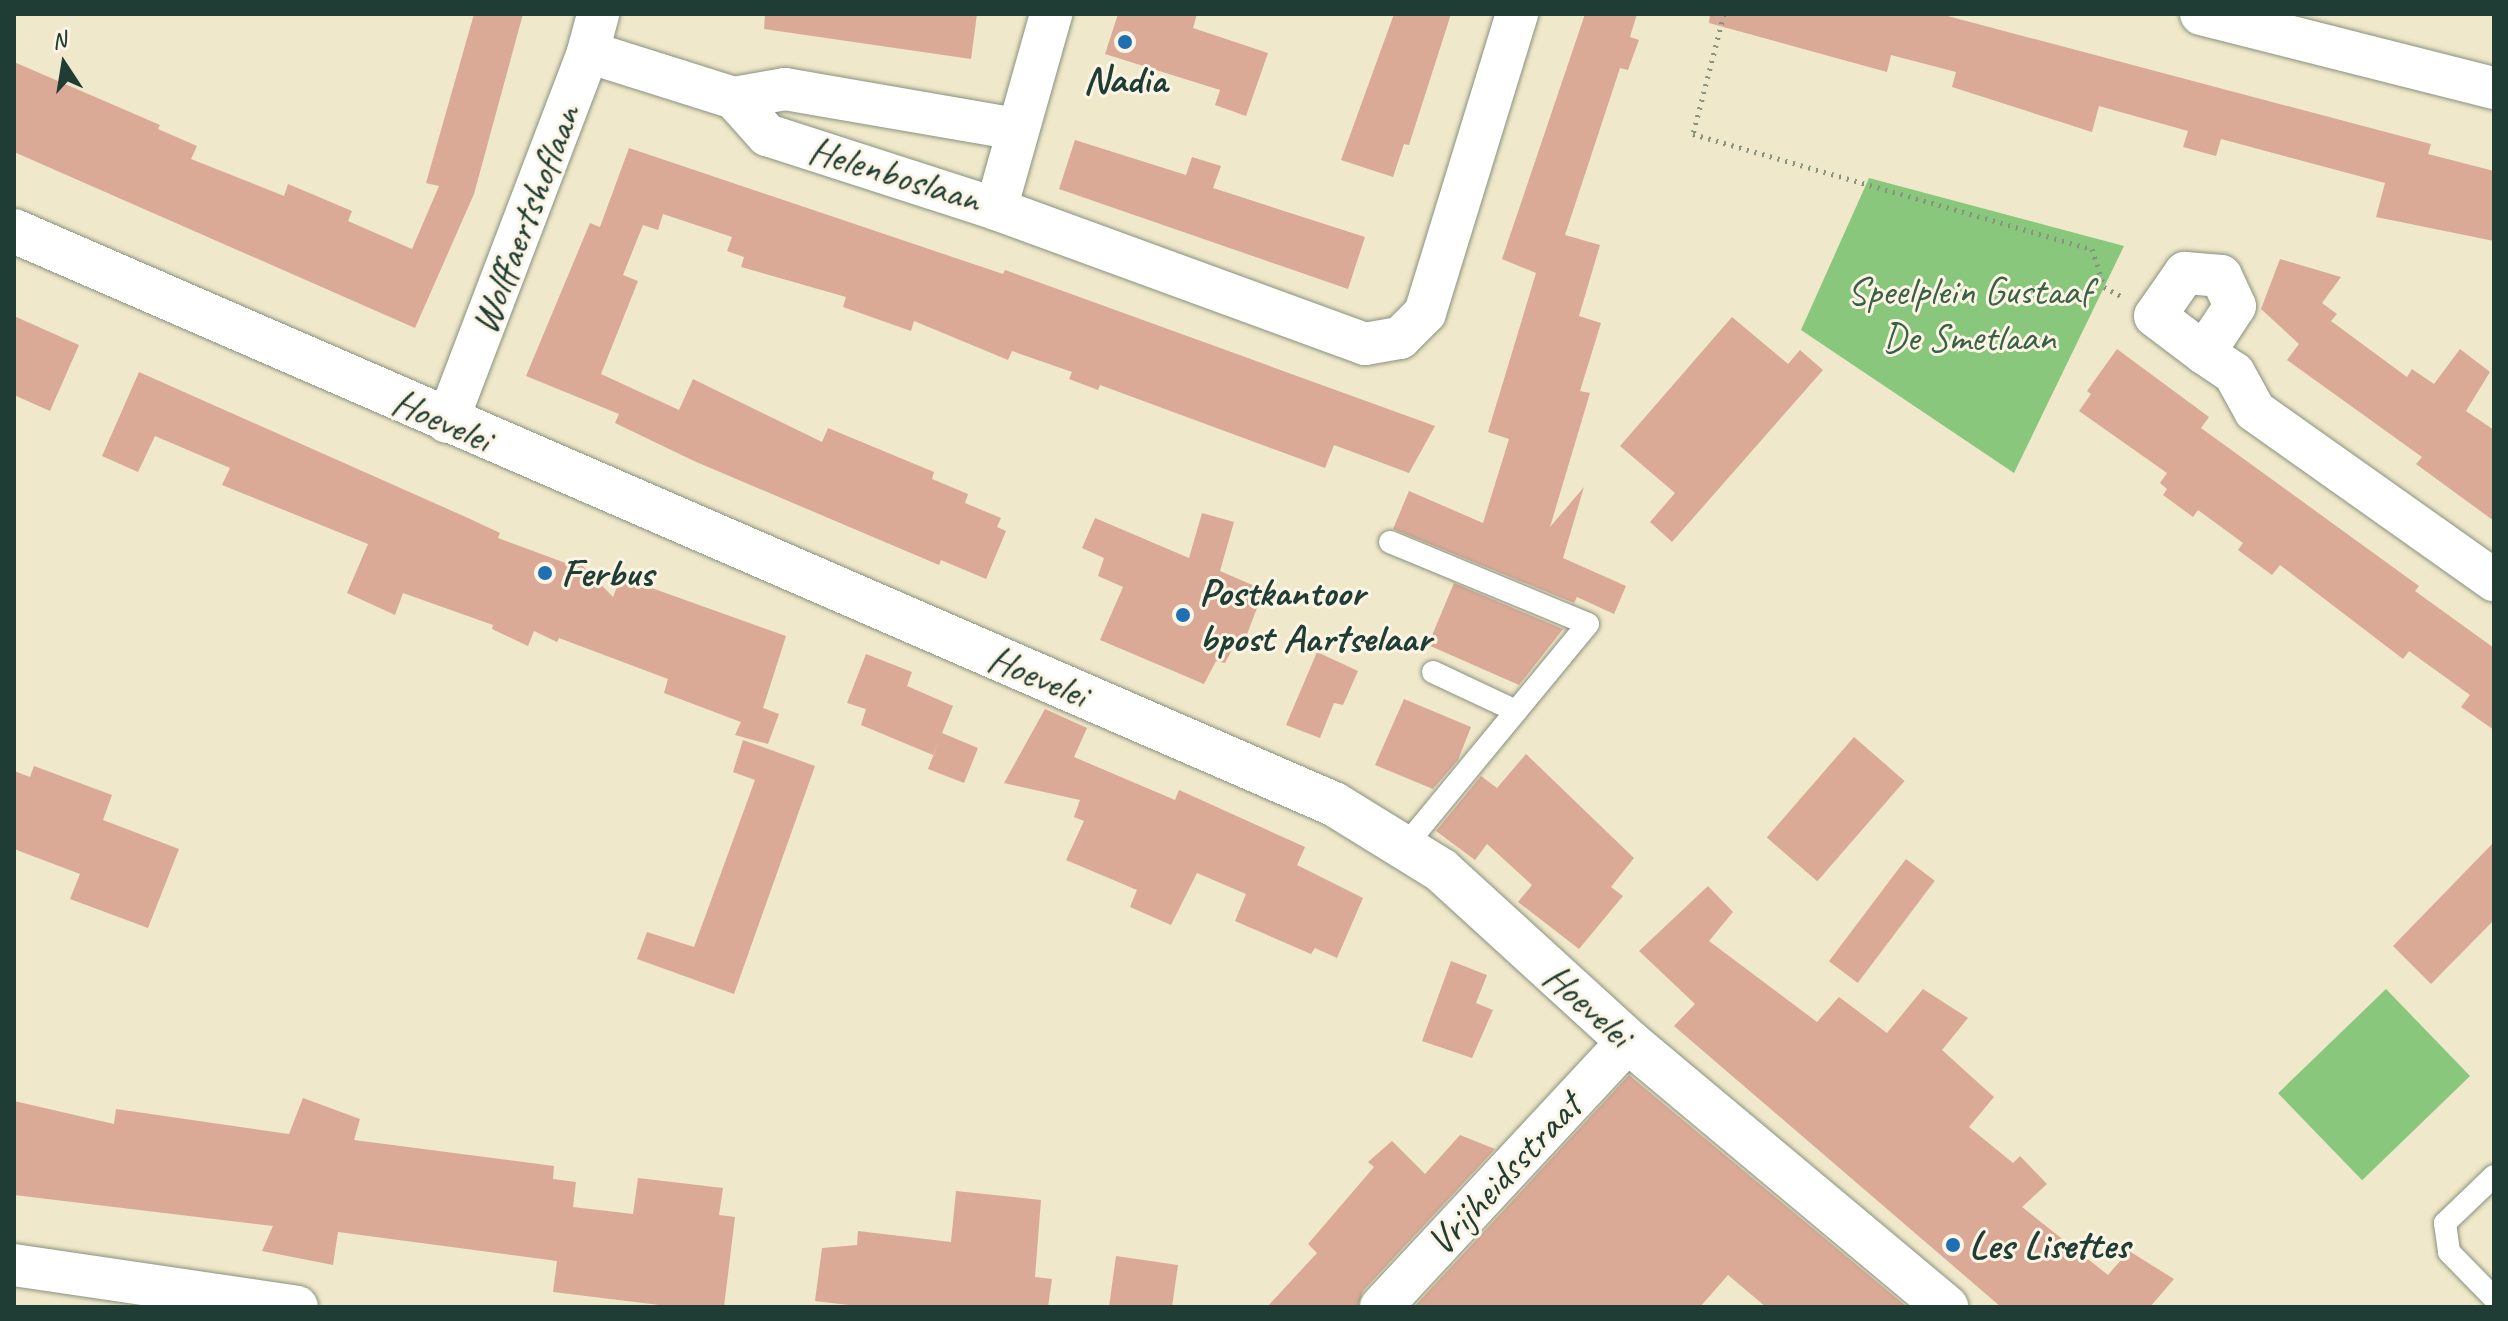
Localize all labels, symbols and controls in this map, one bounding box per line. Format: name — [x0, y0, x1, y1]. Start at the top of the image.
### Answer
north arrow — [24, 24, 104, 104]
text: N — [49, 25, 69, 56]
marker: Nadia — [1116, 33, 1134, 51]
place label: Nadia — [1083, 55, 1167, 103]
street label: Wolffaertshoflaan — [459, 98, 591, 340]
street label: Helenboslaan — [803, 125, 987, 223]
park label: Speelplein Gustaaf De Smetlaan — [1848, 267, 2090, 361]
street label: Hoevelei — [385, 377, 499, 463]
place label: Ferbus — [561, 549, 653, 597]
marker: Ferbus — [536, 564, 554, 582]
place label: Postkantoor bpost Aartselaar — [1199, 568, 1433, 662]
marker: Postkantoor bpost Aartselaar — [1174, 606, 1192, 624]
street label: Hoevelei — [981, 634, 1095, 718]
street label: Hoevelei — [1534, 953, 1642, 1057]
street label: Vrijheidsstraat — [1417, 1083, 1591, 1265]
place label: Les Lisettes — [1969, 1221, 2130, 1269]
marker: Les Lisettes — [1944, 1236, 1962, 1254]

